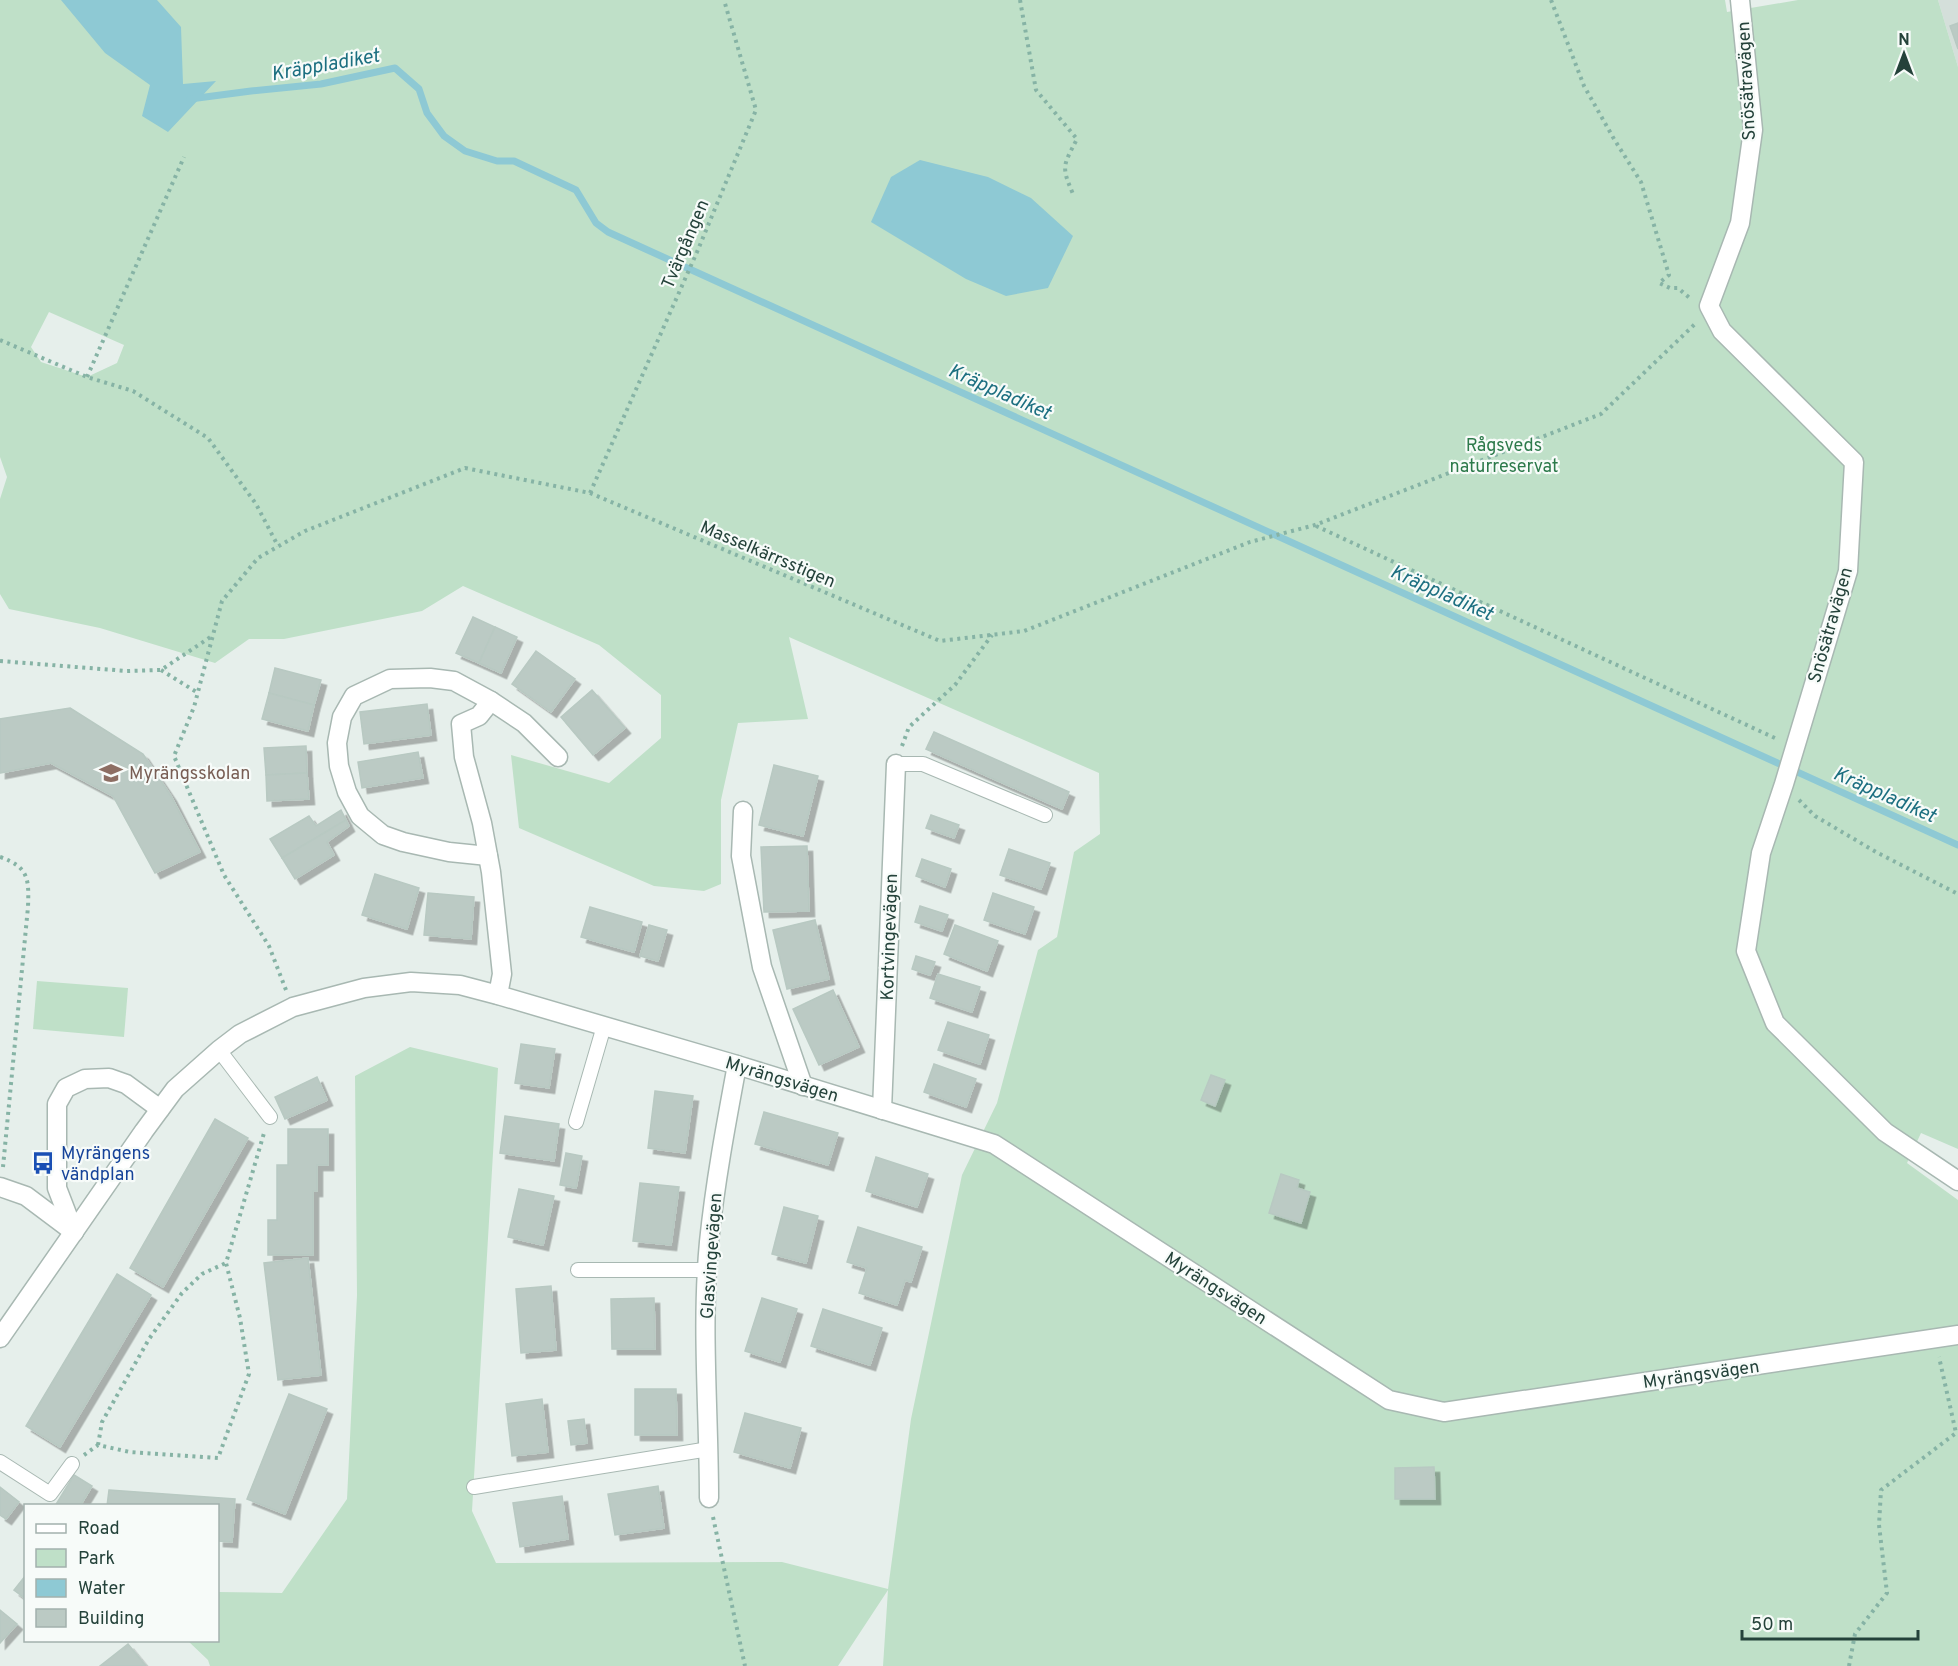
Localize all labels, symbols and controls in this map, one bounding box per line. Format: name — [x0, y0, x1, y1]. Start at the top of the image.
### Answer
street label: Snösätravägen — [1733, 21, 1762, 141]
north arrow — [1874, 24, 1934, 84]
text: N — [1898, 31, 1910, 51]
water label: Kräppladiket — [269, 43, 383, 88]
street label: Tvärgången — [657, 197, 715, 293]
water label: Kräppladiket — [944, 359, 1055, 427]
park label: Rågsveds naturreservat — [1449, 435, 1559, 479]
street label: Masselkärrsstigen — [696, 517, 838, 594]
water label: Kräppladiket — [1386, 560, 1497, 628]
street label: Snösätravägen — [1804, 565, 1859, 686]
school or university icon: Myrängsskolan — [98, 760, 124, 786]
water label: Kräppladiket — [1829, 762, 1940, 830]
place label: Myrängsskolan — [129, 763, 250, 786]
street label: Kortvingevägen — [877, 873, 904, 1001]
street label: Myrängsvägen — [722, 1052, 841, 1109]
place label: Myrängens vändplan — [61, 1143, 150, 1187]
bus stop icon: Myrängens vändplan — [30, 1150, 56, 1176]
street label: Glasvingevägen — [697, 1192, 728, 1320]
street label: Myrängsvägen — [1160, 1248, 1271, 1331]
street label: Myrängsvägen — [1642, 1356, 1761, 1395]
legend — [24, 1504, 219, 1642]
text: Road — [78, 1518, 120, 1541]
text: Park — [78, 1548, 115, 1571]
text: Water — [78, 1578, 125, 1601]
scale bar — [1742, 1603, 1918, 1641]
text: Building — [78, 1608, 144, 1631]
text: 50 m — [1751, 1614, 1793, 1637]

